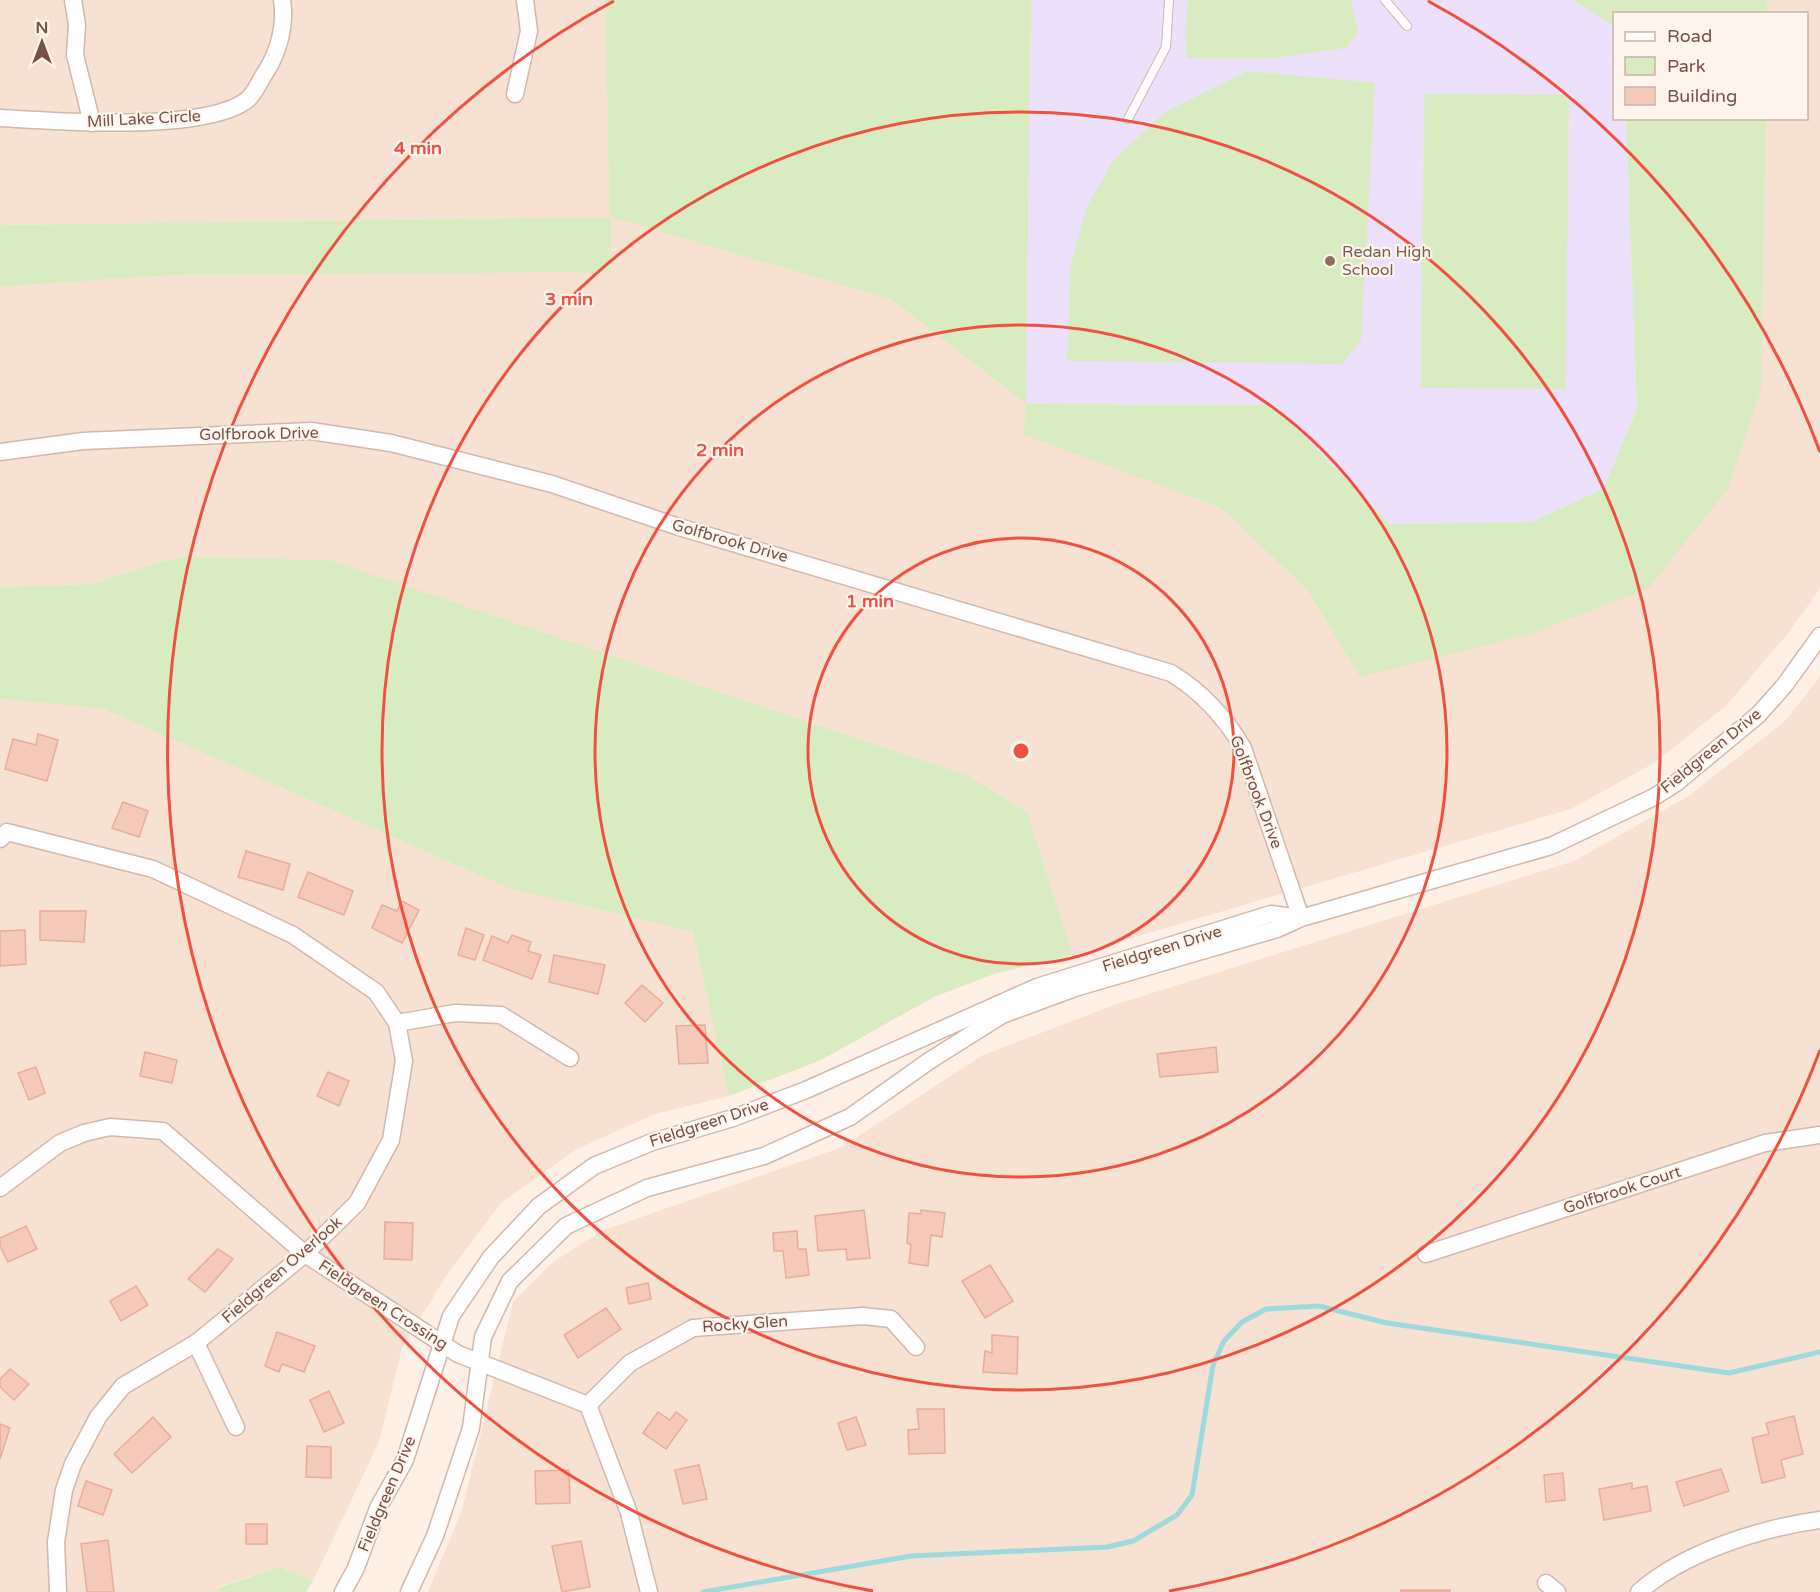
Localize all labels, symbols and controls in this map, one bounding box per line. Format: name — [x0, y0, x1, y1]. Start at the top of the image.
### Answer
north arrow — [12, 12, 72, 72]
legend — [1613, 12, 1808, 120]
text: N — [36, 18, 48, 38]
text: Road — [1667, 25, 1712, 47]
text: Park — [1667, 55, 1706, 77]
text: Building — [1667, 85, 1737, 107]
street label: Mill Lake Circle — [87, 106, 201, 132]
text: 4 min — [394, 137, 442, 159]
place label: Redan High School — [1342, 242, 1431, 280]
marker: Redan High School — [1323, 254, 1337, 268]
text: 3 min — [545, 288, 593, 310]
street label: Golfbrook Drive — [199, 423, 319, 445]
text: 2 min — [696, 439, 744, 461]
street label: Golfbrook Drive — [670, 515, 790, 567]
text: 1 min — [846, 590, 894, 612]
street label: Fieldgreen Drive — [1656, 704, 1766, 798]
street label: Golfbrook Drive — [1225, 733, 1287, 851]
centre of rings — [1011, 741, 1031, 761]
street label: Fieldgreen Drive — [1100, 921, 1224, 977]
street label: Fieldgreen Drive — [647, 1094, 771, 1152]
street label: Golfbrook Court — [1560, 1162, 1684, 1218]
street label: Fieldgreen Overlook — [218, 1212, 347, 1328]
street label: Fieldgreen Crossing — [314, 1256, 452, 1354]
street label: Rocky Glen — [701, 1311, 789, 1337]
street label: Fieldgreen Drive — [354, 1433, 420, 1555]

